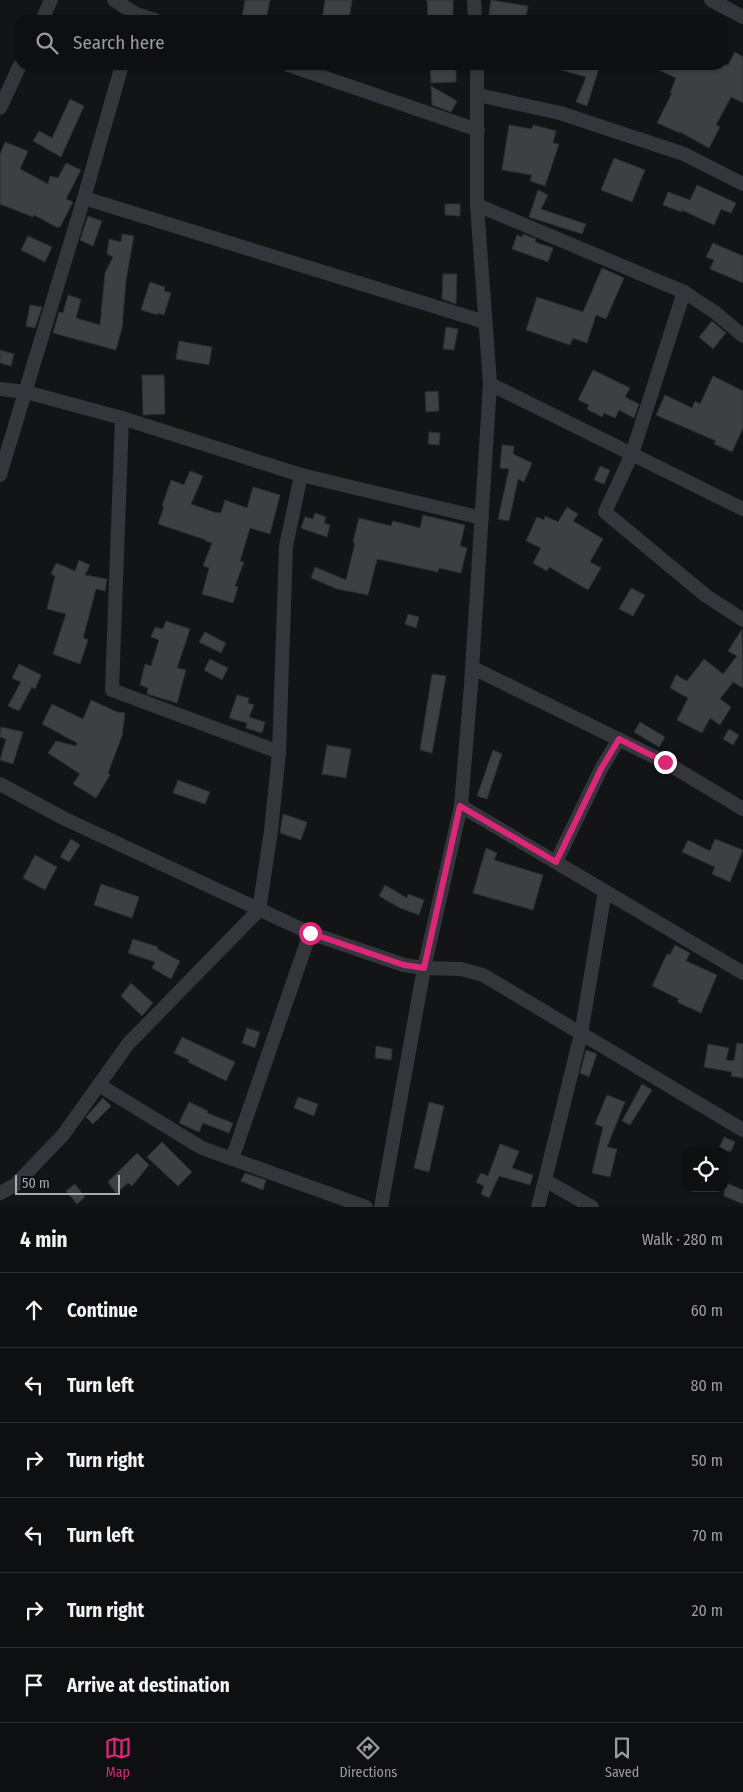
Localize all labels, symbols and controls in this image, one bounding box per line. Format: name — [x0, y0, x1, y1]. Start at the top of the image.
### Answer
search box — [15, 15, 728, 70]
icon: search — [33, 29, 61, 57]
text: Search here — [73, 31, 165, 54]
route end — [654, 751, 677, 774]
route start — [299, 922, 322, 945]
map controls — [683, 1147, 728, 1192]
button: locate — [683, 1147, 728, 1192]
scale bar — [15, 1172, 120, 1195]
text: 50 m — [22, 1175, 50, 1192]
text: 4 min — [20, 1227, 68, 1253]
text: Walk · 280 m — [642, 1230, 723, 1249]
icon: ahead — [20, 1296, 48, 1324]
text: Continue — [67, 1299, 138, 1322]
text: 60 m — [691, 1301, 723, 1320]
icon: left — [20, 1371, 48, 1399]
text: Turn left — [67, 1374, 134, 1397]
text: 80 m — [691, 1376, 723, 1395]
icon: right — [20, 1446, 48, 1474]
text: Turn right — [67, 1449, 144, 1472]
text: 50 m — [691, 1451, 723, 1470]
icon: left — [20, 1521, 48, 1549]
text: Turn left — [67, 1524, 134, 1547]
text: 70 m — [692, 1526, 723, 1545]
icon: right — [20, 1596, 48, 1624]
text: Turn right — [67, 1599, 144, 1622]
text: 20 m — [692, 1601, 723, 1620]
icon: arrive — [20, 1671, 48, 1699]
text: Arrive at destination — [67, 1674, 230, 1697]
tab: Map — [104, 1734, 132, 1781]
tab: Directions — [339, 1734, 397, 1781]
tab: Saved — [605, 1734, 639, 1781]

